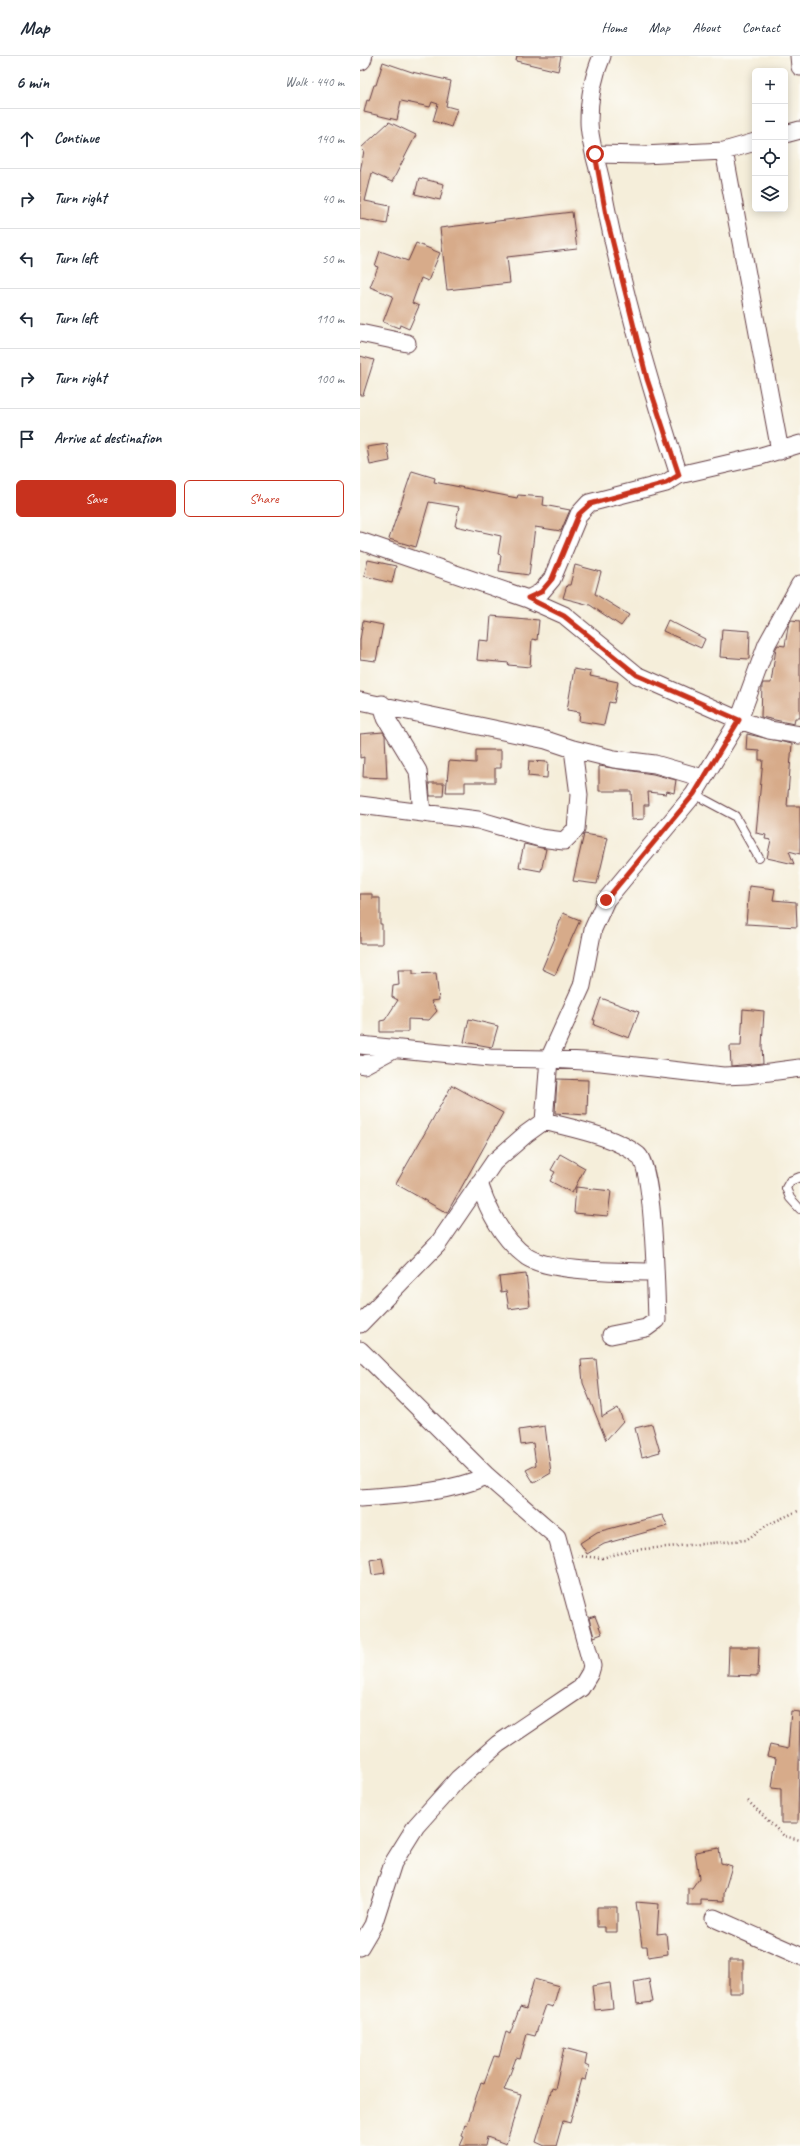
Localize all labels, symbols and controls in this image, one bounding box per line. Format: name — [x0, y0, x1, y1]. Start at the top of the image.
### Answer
text: Map — [20, 16, 50, 40]
text: Home — [601, 19, 627, 36]
text: Map — [649, 19, 670, 36]
text: About — [692, 19, 720, 36]
text: Contact — [742, 19, 780, 36]
map controls — [752, 68, 788, 212]
button: + — [752, 68, 788, 104]
text: 6 min — [16, 72, 49, 93]
text: Walk · 440 m — [285, 74, 344, 90]
button: − — [752, 104, 788, 140]
icon: ahead — [16, 128, 38, 150]
text: Continue — [54, 129, 99, 148]
text: 140 m — [316, 131, 344, 147]
button: locate — [752, 140, 788, 176]
route start — [586, 145, 604, 163]
button: layers — [752, 176, 788, 212]
icon: right — [16, 188, 38, 210]
text: Turn right — [54, 189, 107, 208]
text: 40 m — [322, 191, 344, 207]
icon: left — [16, 248, 38, 270]
text: Turn left — [54, 249, 97, 268]
text: 50 m — [322, 251, 344, 267]
icon: left — [16, 308, 38, 330]
text: Turn left — [54, 309, 97, 328]
text: 110 m — [316, 311, 344, 327]
icon: right — [16, 368, 38, 390]
text: Turn right — [54, 369, 107, 388]
text: 100 m — [316, 371, 344, 387]
icon: arrive — [16, 428, 38, 450]
text: Arrive at destination — [54, 429, 161, 448]
button: Save — [16, 480, 176, 517]
button: Share — [184, 480, 344, 517]
route end — [597, 891, 615, 909]

